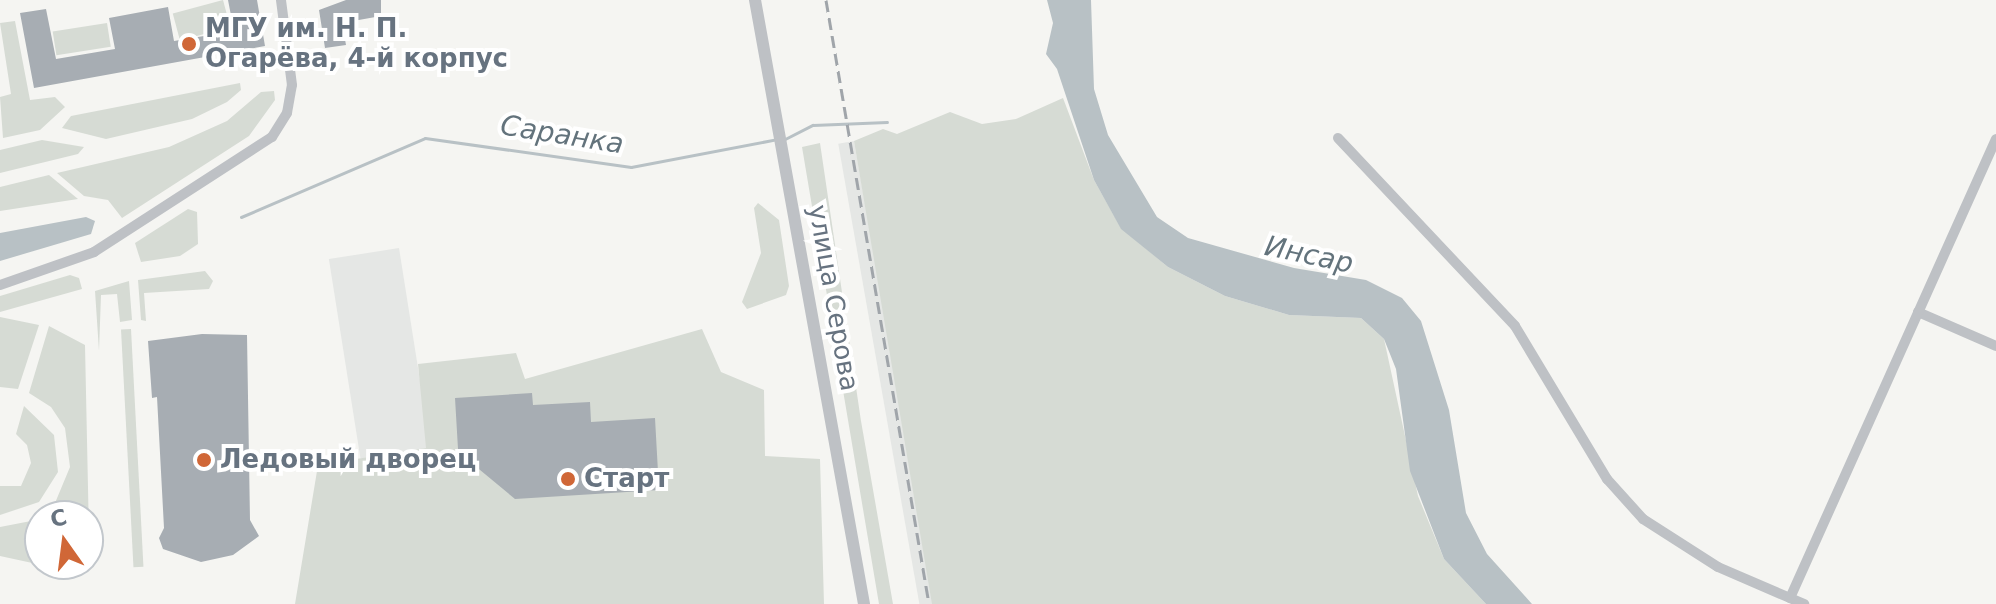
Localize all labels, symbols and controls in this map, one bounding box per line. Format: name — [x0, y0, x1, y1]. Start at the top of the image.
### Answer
place label: МГУ им. Н. П. Огарёва, 4-й корпус — [205, 13, 508, 74]
marker: МГУ им. Н. П. Огарёва, 4-й корпус — [180, 35, 198, 53]
water label: Саранка — [498, 109, 626, 161]
street label: улица Серова — [801, 202, 865, 394]
water label: Инсар — [1262, 229, 1356, 281]
place label: Ледовый дворец — [220, 444, 476, 476]
marker: Ледовый дворец — [195, 451, 213, 469]
place label: Старт — [584, 463, 669, 495]
marker: Старт — [559, 470, 577, 488]
north arrow — [24, 500, 104, 580]
text: С — [48, 504, 69, 532]

